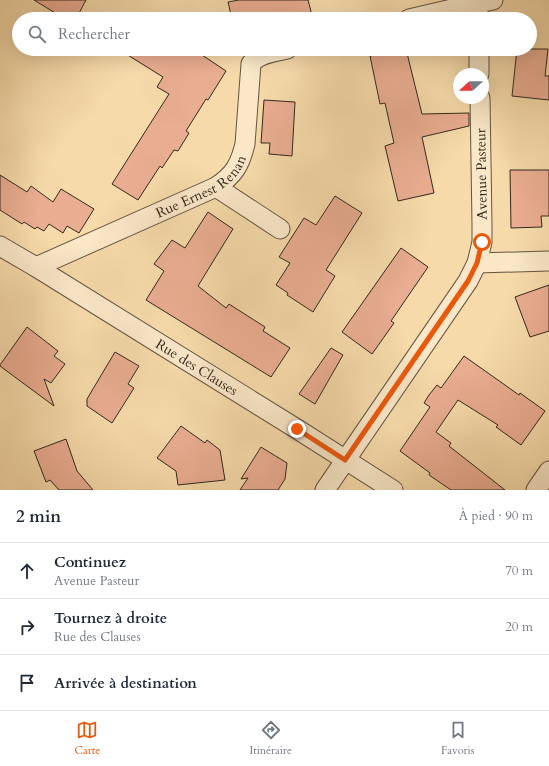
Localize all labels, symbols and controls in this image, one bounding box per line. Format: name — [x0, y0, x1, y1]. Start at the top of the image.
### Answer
search box — [12, 12, 537, 56]
icon: search — [26, 23, 48, 45]
text: Rechercher — [58, 24, 130, 44]
north arrow — [453, 68, 489, 104]
street label: Avenue Pasteur — [471, 127, 492, 220]
street label: Rue Ernest Renan — [153, 152, 251, 223]
route start — [473, 233, 491, 251]
street label: Rue des Clauses — [152, 335, 242, 400]
route end — [288, 420, 306, 438]
text: 2 min — [16, 505, 61, 528]
text: À pied · 90 m — [459, 507, 533, 525]
text: Continuez — [54, 552, 126, 572]
icon: ahead — [16, 560, 38, 582]
text: 70 m — [505, 562, 533, 580]
text: Avenue Pasteur — [54, 572, 139, 590]
text: Tournez à droite — [54, 608, 167, 628]
icon: right — [16, 616, 38, 638]
text: 20 m — [505, 618, 533, 636]
text: Rue des Clauses — [54, 628, 141, 646]
icon: arrive — [16, 672, 38, 694]
text: Arrivée à destination — [54, 673, 197, 693]
tab: Carte — [75, 719, 100, 758]
tab: Itinéraire — [249, 719, 292, 758]
tab: Favoris — [441, 719, 474, 758]

